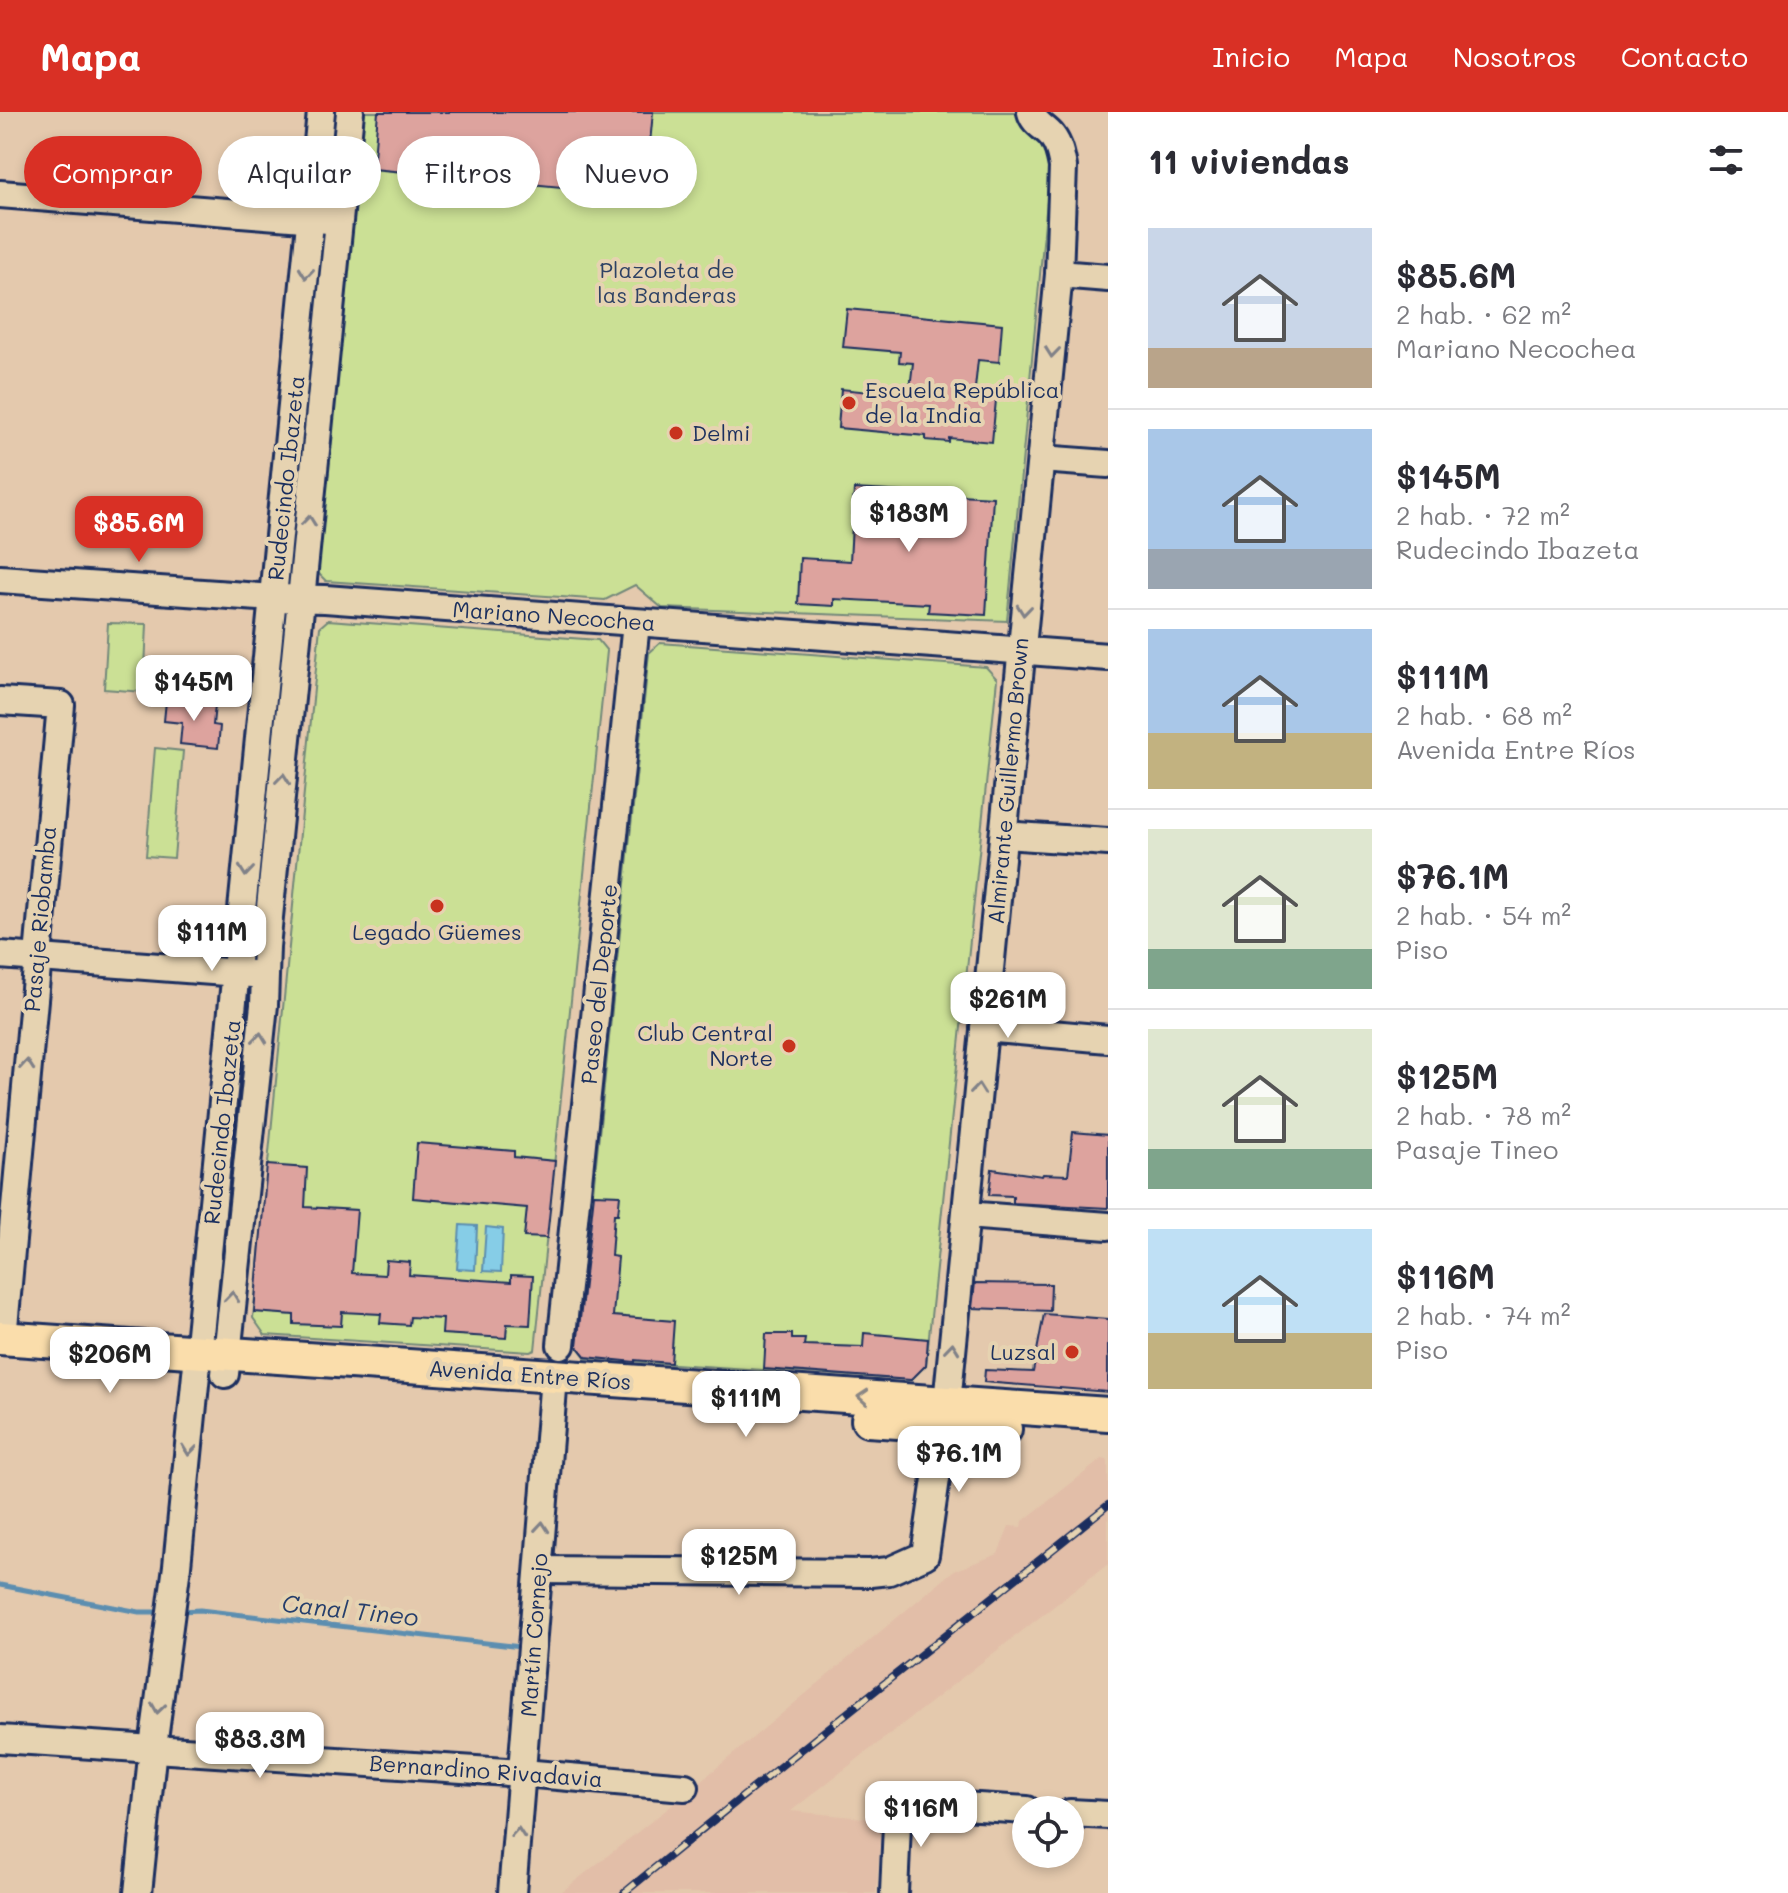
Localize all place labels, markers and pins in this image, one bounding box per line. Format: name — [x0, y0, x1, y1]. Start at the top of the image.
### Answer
place label: Escuela República de la India — [865, 375, 1059, 429]
marker: Escuela República de la India — [840, 394, 858, 412]
place label: Delmi — [692, 418, 751, 447]
marker: Delmi — [667, 424, 685, 442]
pin: $183M — [853, 486, 965, 554]
pin: $85.6M — [74, 496, 204, 564]
pin: $145M — [138, 655, 250, 723]
marker: Legado Güemes — [428, 897, 446, 915]
pin: $111M — [156, 905, 268, 973]
place label: Legado Güemes — [352, 917, 522, 946]
pin: $261M — [952, 972, 1064, 1040]
place label: Club Central Norte — [637, 1018, 773, 1072]
marker: Club Central Norte — [780, 1037, 798, 1055]
pin: $206M — [54, 1327, 166, 1395]
place label: Luzsal — [990, 1337, 1056, 1366]
marker: Luzsal — [1063, 1343, 1081, 1361]
pin: $111M — [690, 1371, 802, 1439]
pin: $76.1M — [894, 1426, 1024, 1494]
pin: $125M — [683, 1529, 795, 1597]
pin: $83.3M — [195, 1712, 325, 1780]
pin: $116M — [865, 1781, 977, 1849]

